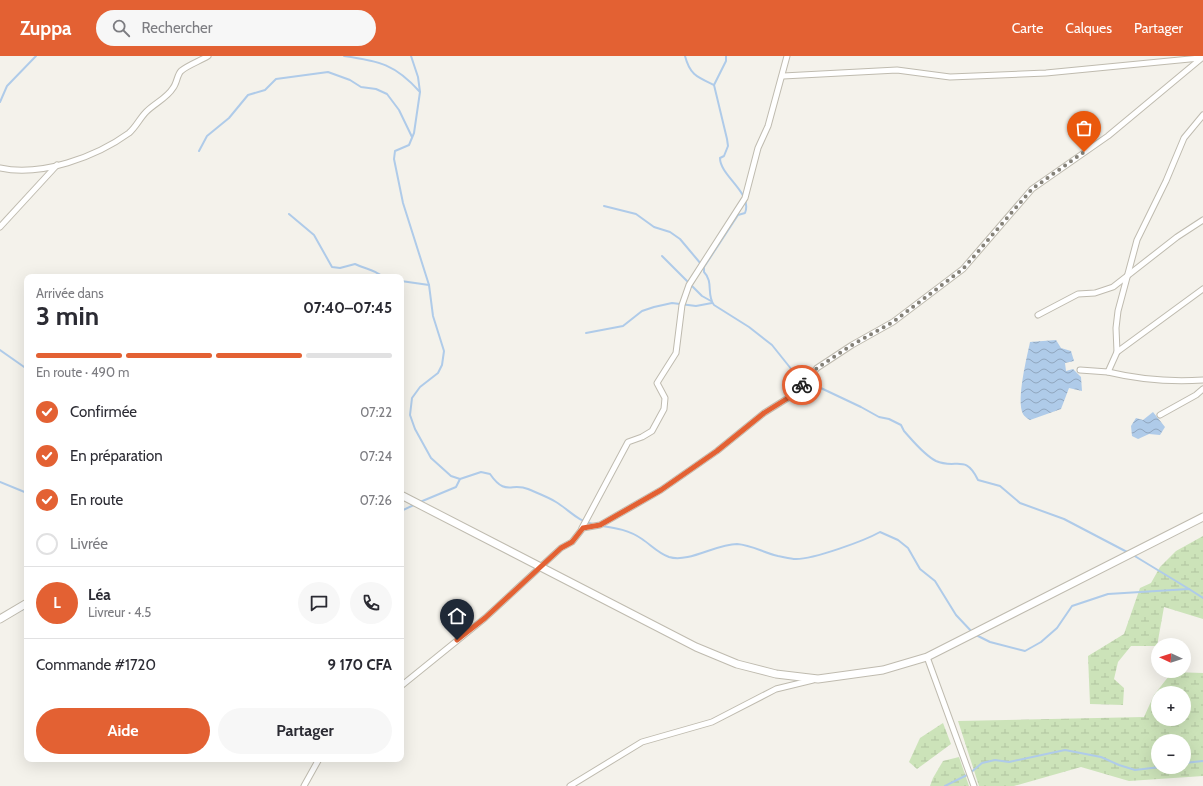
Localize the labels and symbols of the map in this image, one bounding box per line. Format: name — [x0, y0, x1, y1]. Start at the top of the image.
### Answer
pin — [1067, 111, 1101, 152]
courier — [782, 365, 822, 405]
pin — [440, 599, 474, 640]
north arrow — [1151, 638, 1191, 678]

